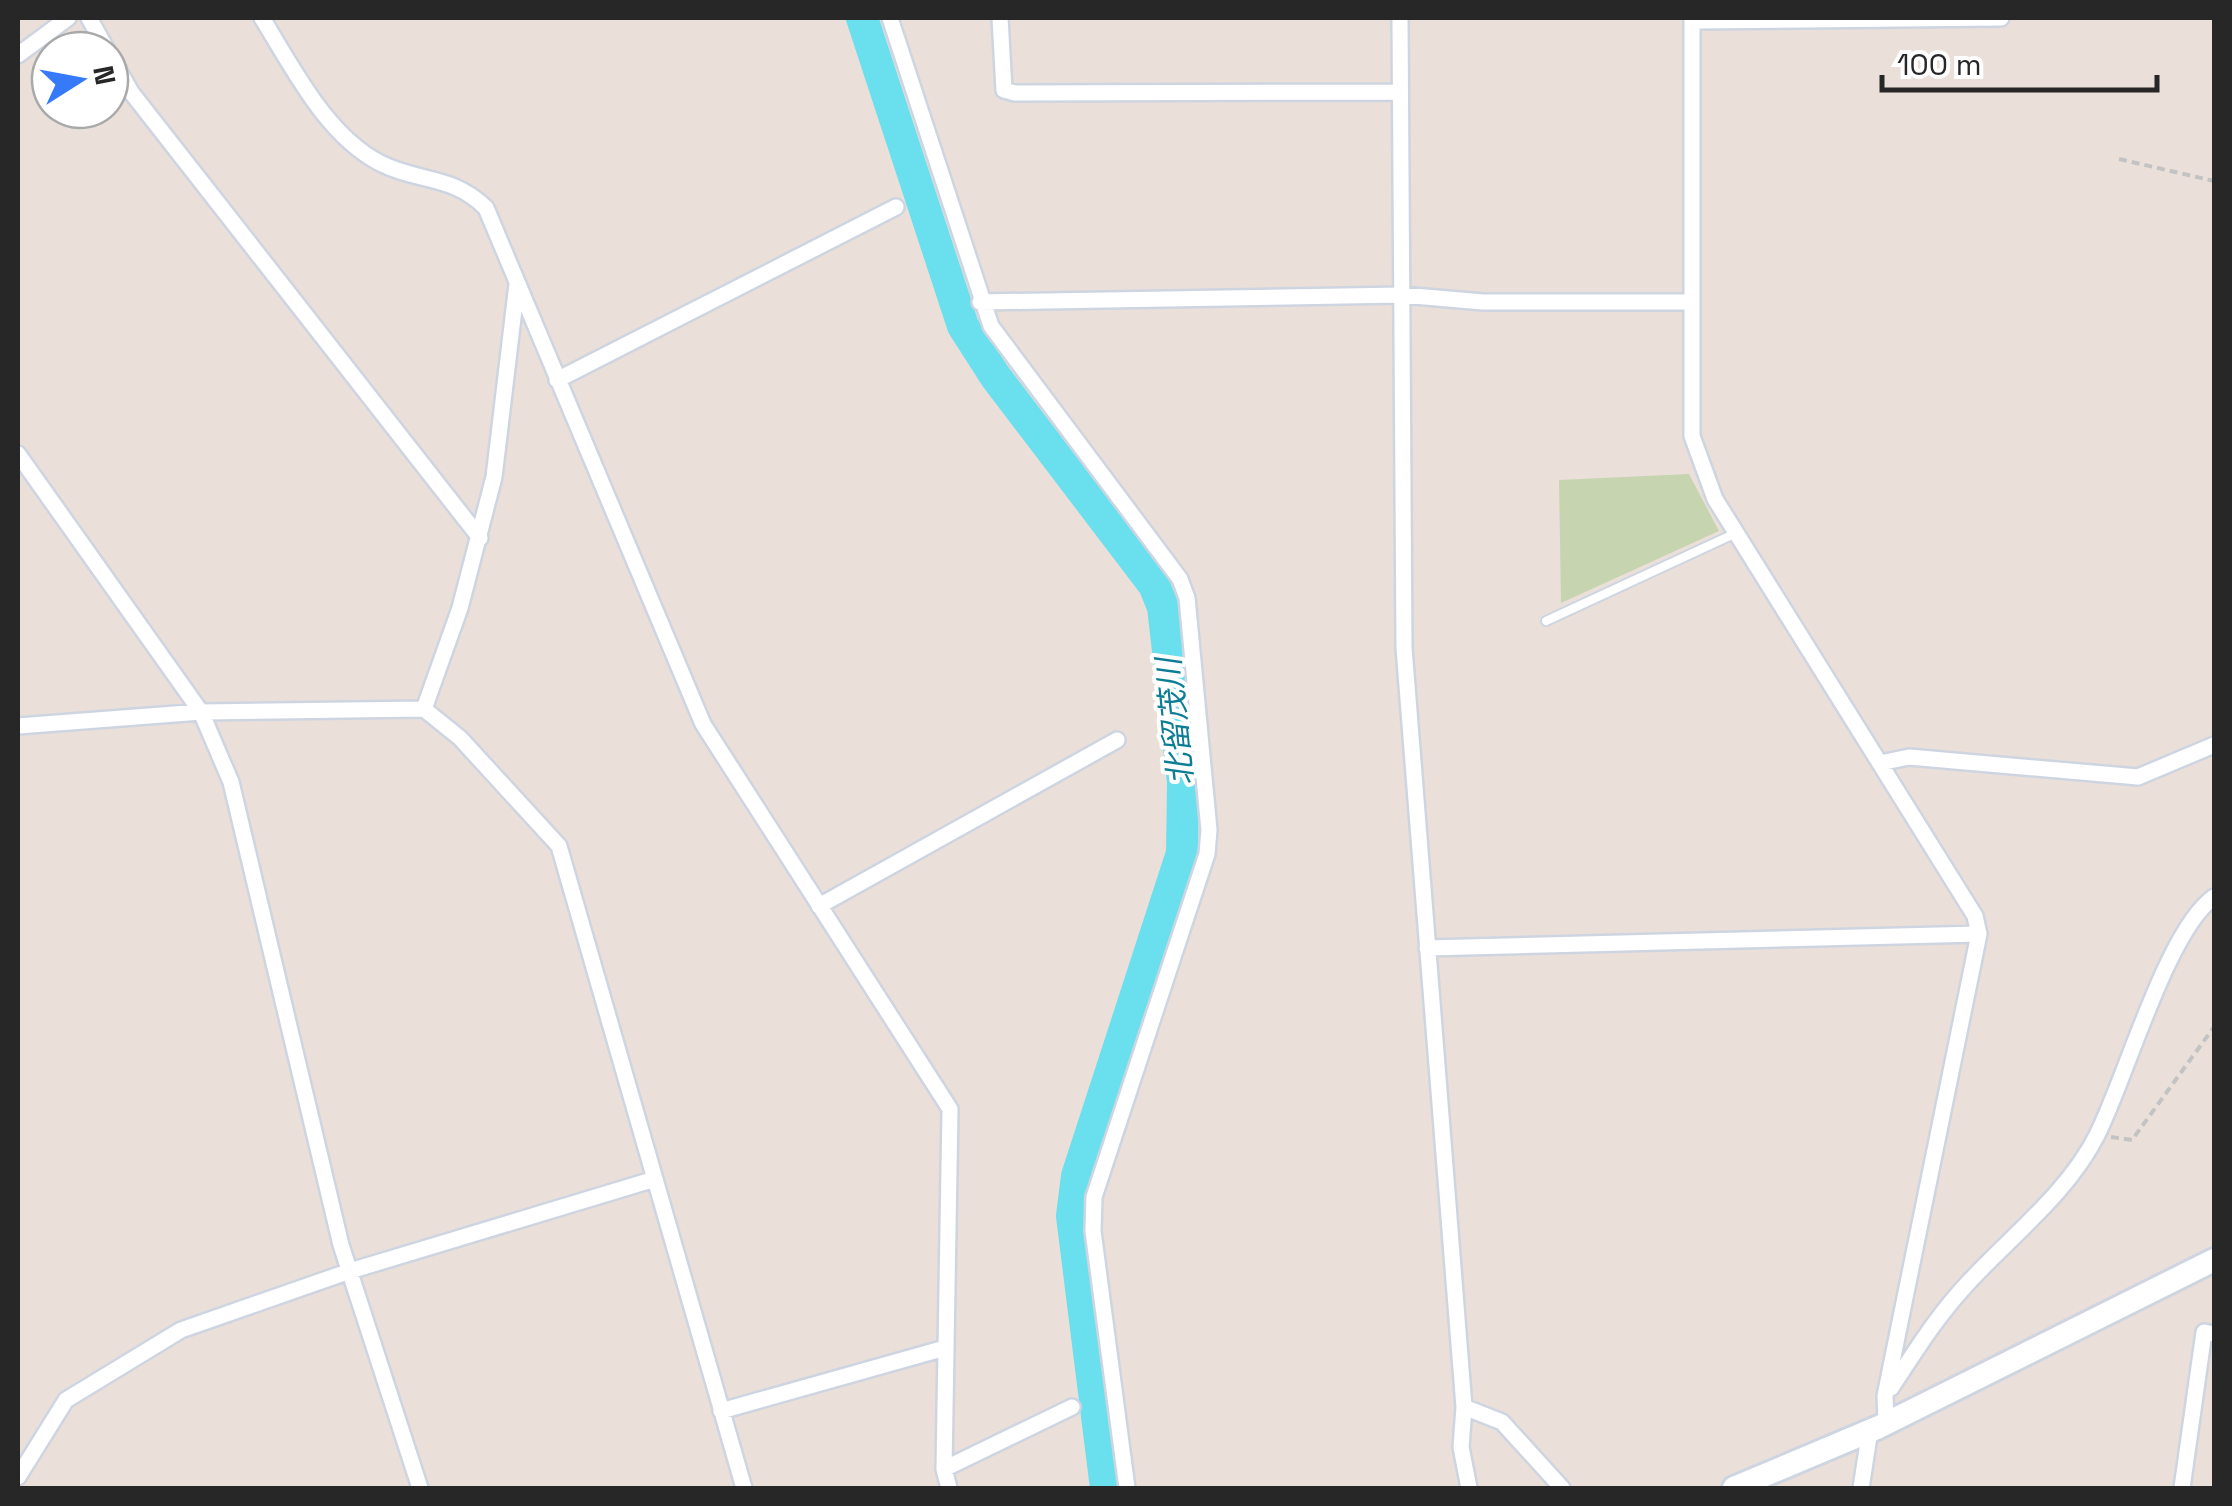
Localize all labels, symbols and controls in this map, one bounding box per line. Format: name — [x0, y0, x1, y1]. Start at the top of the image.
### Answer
north arrow — [30, 30, 130, 130]
scale bar — [1882, 30, 2157, 92]
text: 100 m — [1897, 45, 1982, 84]
text: N — [85, 63, 124, 88]
water label: 北留茂川 — [1148, 653, 1202, 788]

